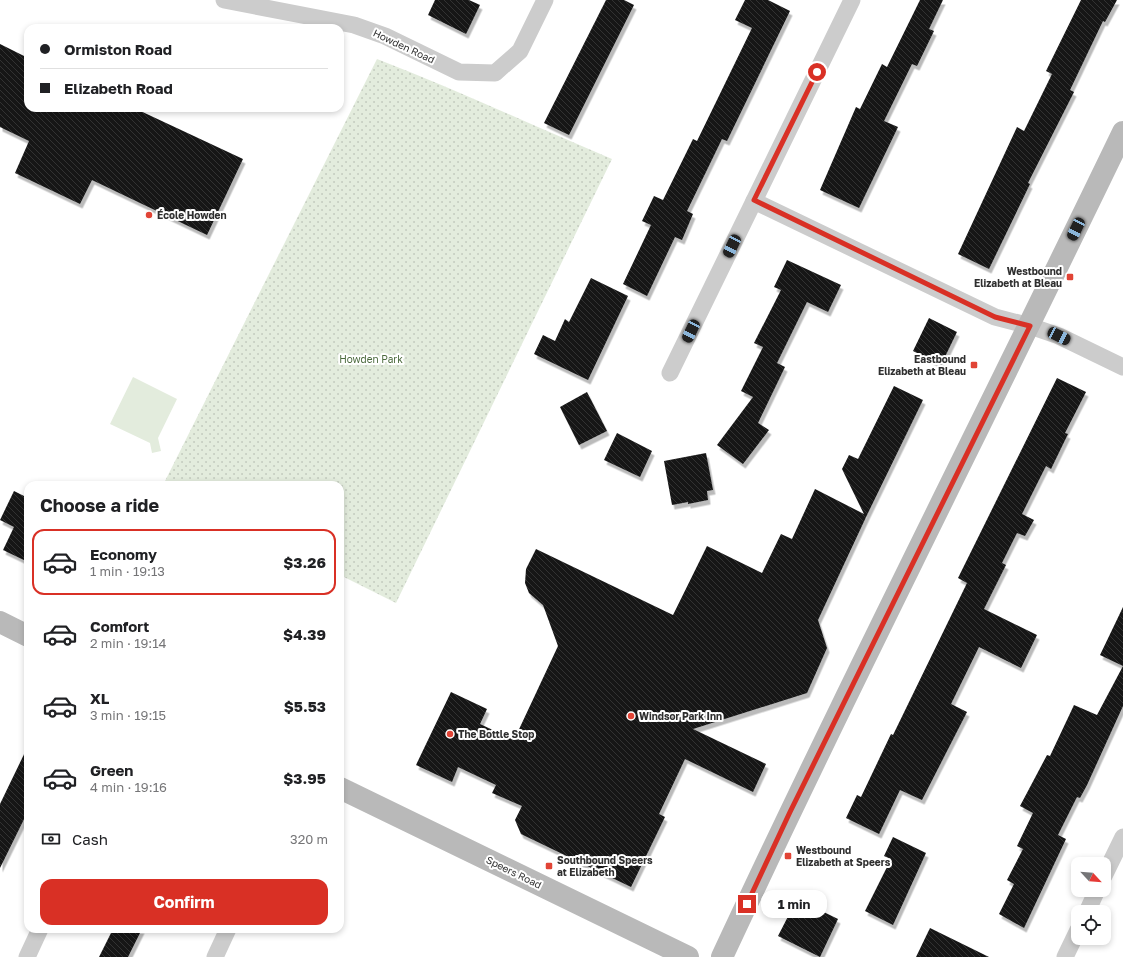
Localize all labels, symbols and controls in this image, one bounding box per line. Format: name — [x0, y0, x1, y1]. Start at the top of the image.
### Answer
street label: Howden Road — [371, 26, 437, 66]
text: Ormiston Road — [64, 40, 172, 58]
route start — [808, 63, 826, 81]
text: Elizabeth Road — [64, 79, 173, 97]
place label: École Howden — [157, 209, 227, 221]
marker: École Howden — [144, 210, 154, 220]
car — [1065, 216, 1087, 242]
car — [721, 233, 743, 259]
place label: Westbound Elizabeth at Bleau — [974, 265, 1062, 289]
marker: Westbound Elizabeth at Bleau — [1065, 272, 1075, 282]
car — [680, 318, 702, 344]
car — [1046, 325, 1072, 347]
park label: Howden Park — [339, 353, 403, 365]
place label: Eastbound Elizabeth at Bleau — [878, 353, 966, 377]
marker: Eastbound Elizabeth at Bleau — [969, 360, 979, 370]
text: Choose a ride — [40, 494, 159, 516]
icon: car — [42, 544, 78, 580]
text: Economy — [90, 545, 157, 563]
text: $3.26 — [283, 553, 326, 571]
text: 1 min · 19:13 — [90, 563, 165, 579]
icon: car — [42, 616, 78, 652]
text: Comfort — [90, 617, 149, 635]
text: $4.39 — [283, 625, 326, 643]
text: 2 min · 19:14 — [90, 635, 166, 651]
icon: car — [42, 688, 78, 724]
text: XL — [90, 689, 109, 707]
text: $5.53 — [284, 697, 326, 715]
text: 3 min · 19:15 — [90, 707, 166, 723]
place label: Windsor Park Inn — [639, 710, 722, 722]
marker: Windsor Park Inn — [626, 711, 636, 721]
place label: The Bottle Stop — [458, 728, 534, 740]
marker: The Bottle Stop — [445, 729, 455, 739]
icon: car — [42, 760, 78, 796]
text: Green — [90, 761, 133, 779]
text: $3.95 — [283, 769, 326, 787]
text: 4 min · 19:16 — [90, 779, 167, 795]
icon: cash — [40, 828, 62, 850]
text: Cash — [72, 830, 108, 848]
text: 320 m — [290, 831, 328, 847]
place label: Westbound Elizabeth at Speers — [796, 844, 891, 868]
marker: Westbound Elizabeth at Speers — [783, 851, 793, 861]
street label: Speers Road — [484, 853, 544, 891]
place label: Southbound Speers at Elizabeth — [557, 854, 653, 878]
north arrow — [1071, 857, 1111, 897]
map controls — [1071, 857, 1111, 945]
marker: Southbound Speers at Elizabeth — [544, 861, 554, 871]
button: Confirm — [40, 879, 328, 925]
callout: 1 min — [761, 890, 827, 918]
route end — [738, 895, 756, 913]
text: 1 min — [778, 896, 810, 912]
button: locate — [1071, 905, 1111, 945]

